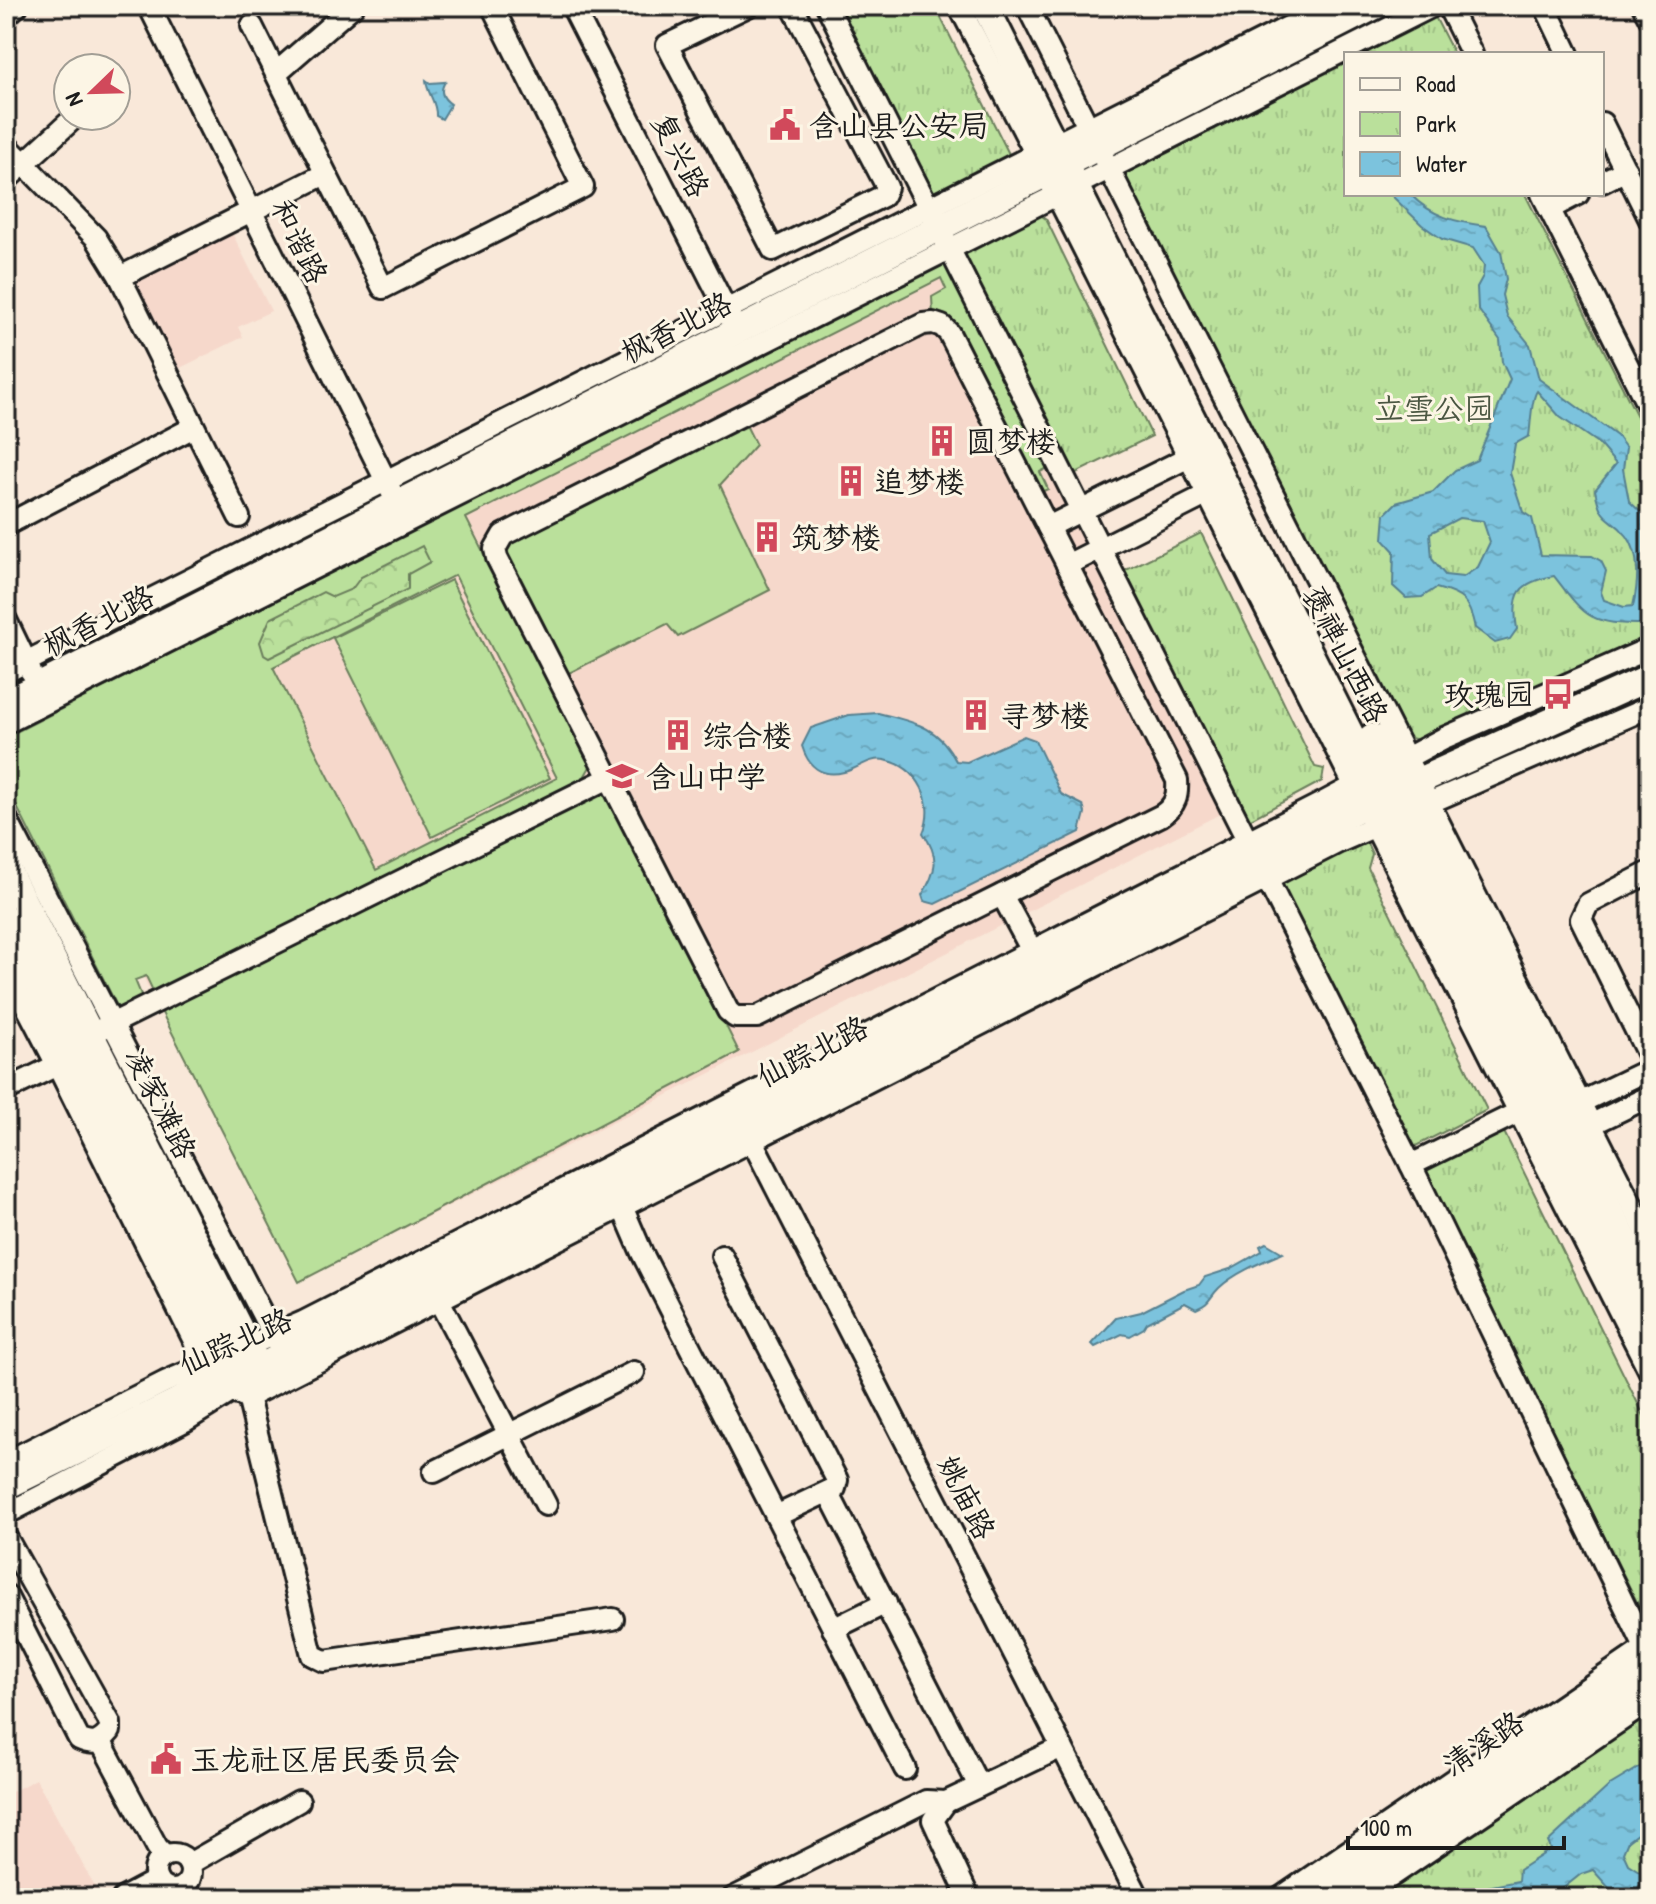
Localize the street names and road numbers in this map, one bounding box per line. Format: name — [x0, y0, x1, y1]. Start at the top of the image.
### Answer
street label: 复兴路 — [643, 106, 719, 204]
street label: 和谐路 — [262, 192, 338, 290]
street label: 枫香北路 — [613, 282, 739, 372]
street label: 枫香北路 — [35, 575, 161, 665]
street label: 褒禅山西路 — [1294, 578, 1398, 730]
street label: 仙踪北路 — [749, 1006, 875, 1096]
street label: 凌家滩路 — [116, 1040, 206, 1166]
street label: 仙踪北路 — [172, 1298, 298, 1384]
street label: 姚庙路 — [929, 1448, 1005, 1546]
street label: 清溪路 — [1435, 1701, 1531, 1785]

